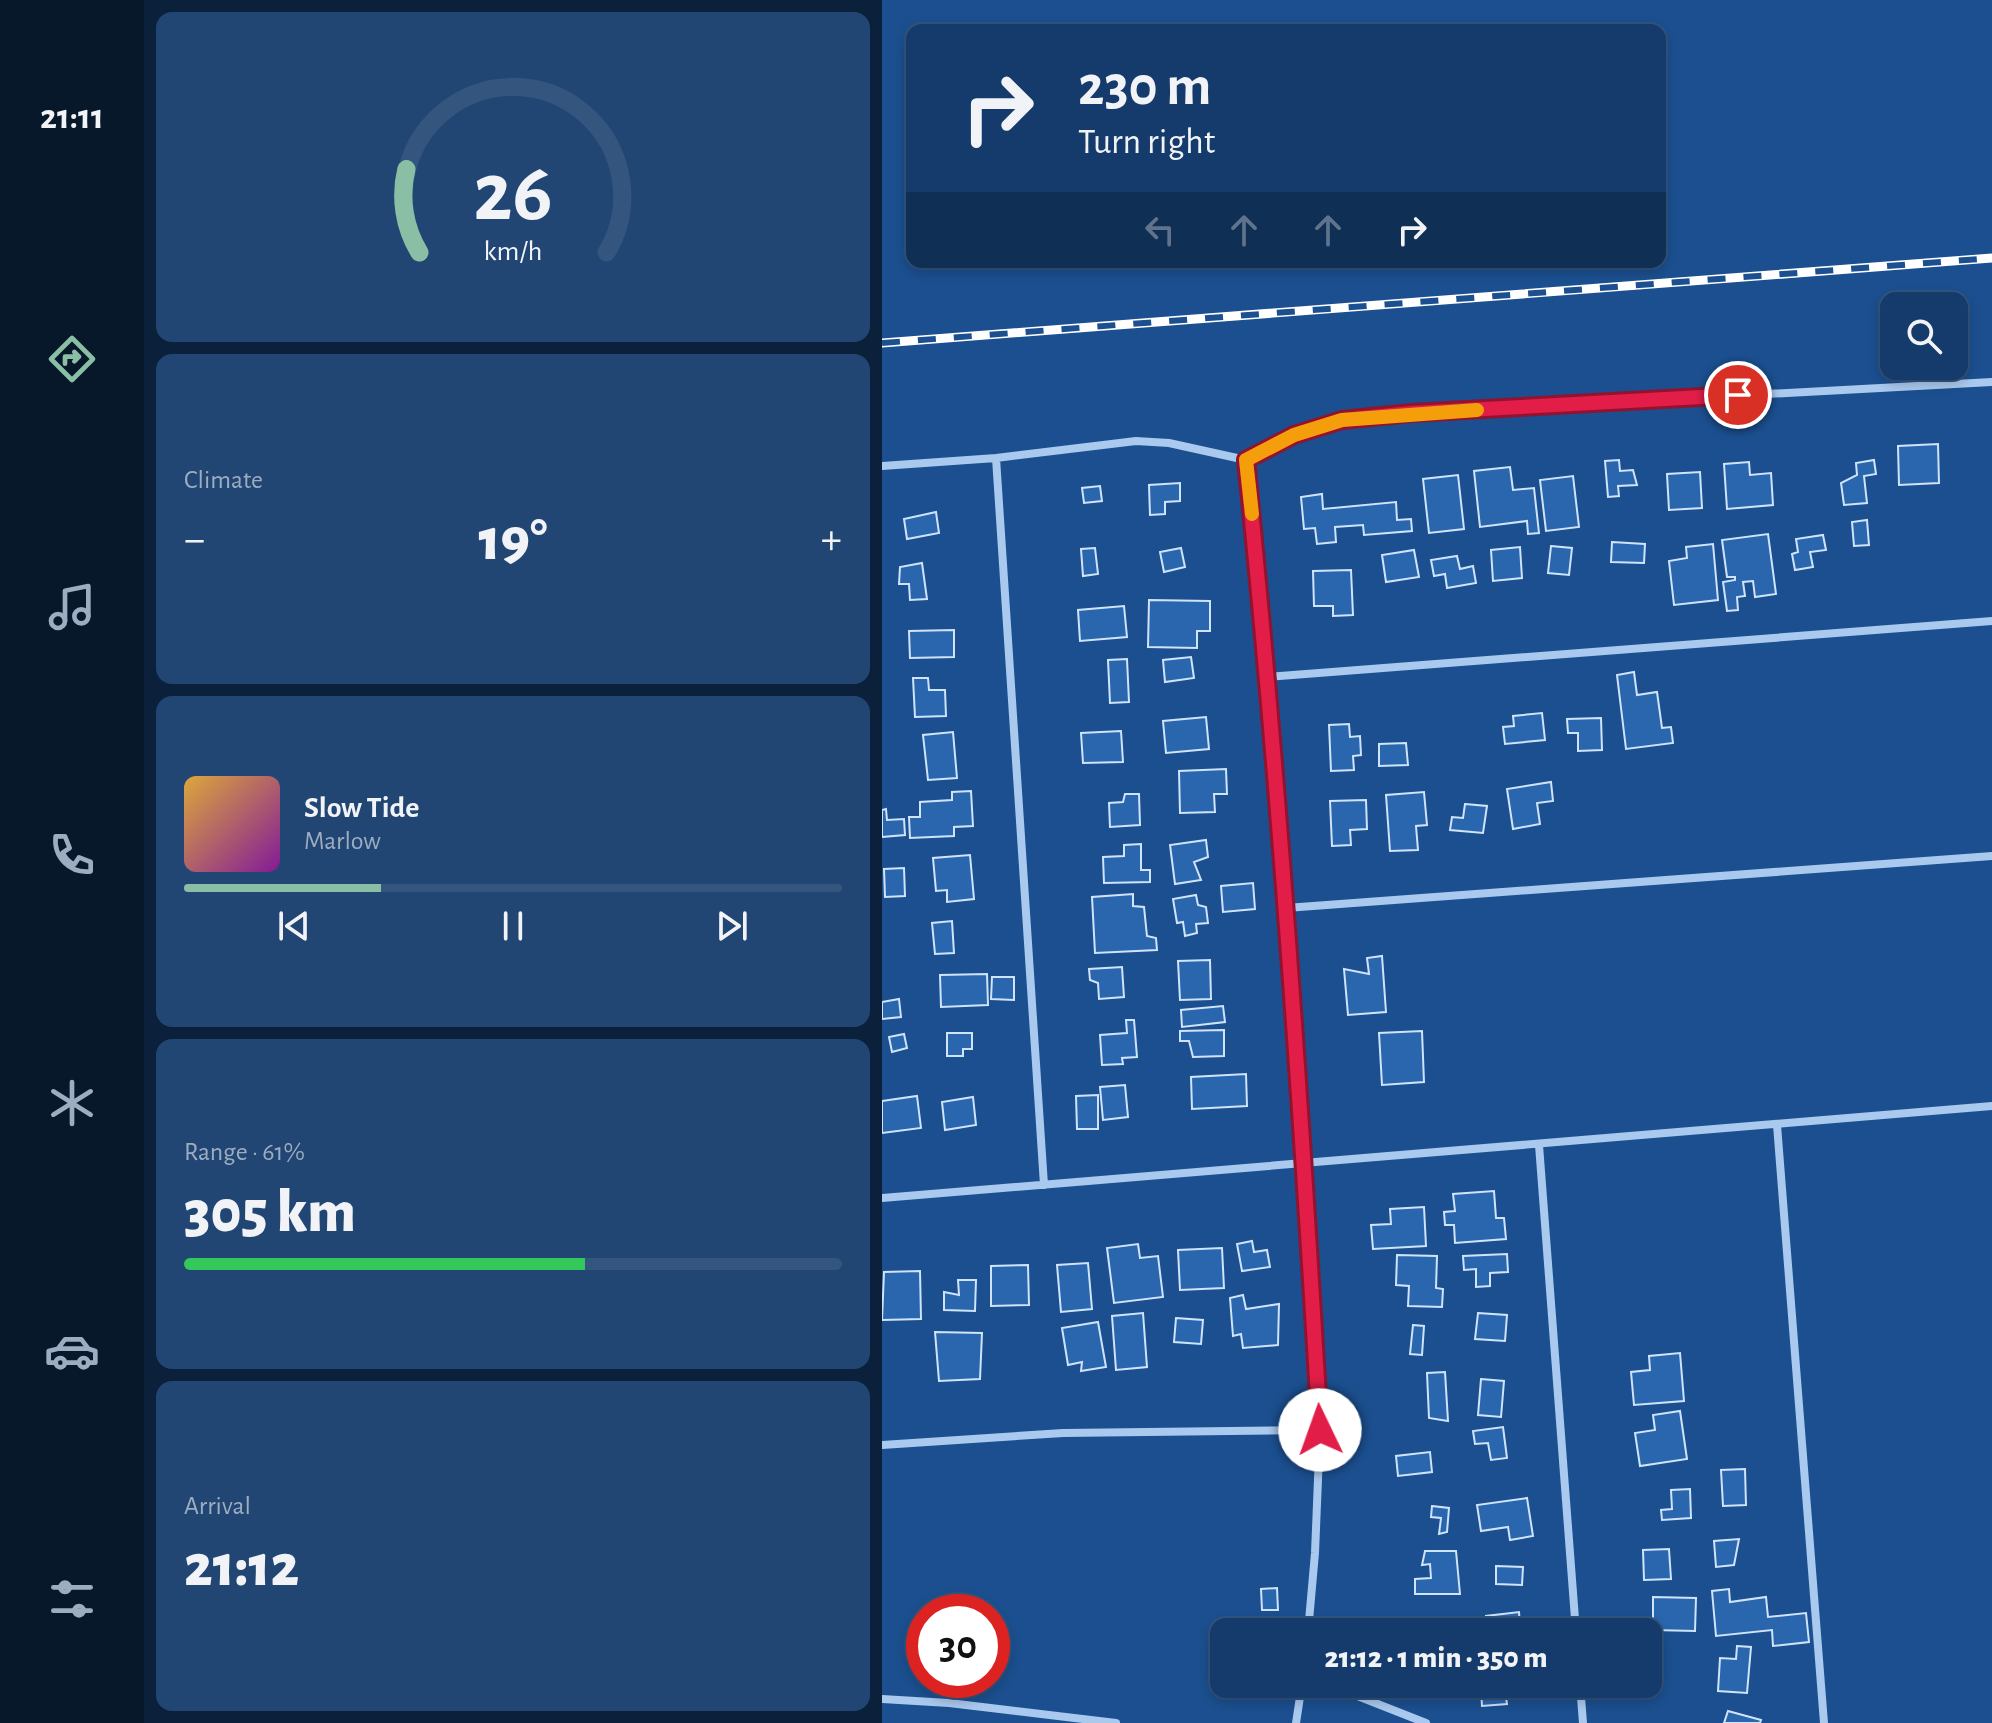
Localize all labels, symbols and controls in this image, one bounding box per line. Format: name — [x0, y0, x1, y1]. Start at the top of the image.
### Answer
icon: right — [946, 56, 1050, 160]
text: 230 m — [1078, 59, 1211, 115]
text: 21:11 — [40, 99, 104, 135]
text: Turn right — [1078, 124, 1215, 160]
text: 26 — [473, 152, 553, 236]
icon: left — [1138, 208, 1182, 252]
icon: ahead — [1222, 208, 1266, 252]
icon: ahead — [1306, 208, 1350, 252]
icon: right — [1390, 208, 1434, 252]
text: km/h — [484, 237, 542, 266]
map controls — [1880, 292, 1968, 380]
button: search — [1880, 292, 1968, 380]
icon: directions — [44, 331, 100, 387]
pin — [1704, 361, 1772, 429]
icon: arrive — [1716, 373, 1760, 417]
text: Climate — [184, 467, 263, 493]
text: 19° — [479, 511, 547, 571]
text: − — [184, 518, 205, 562]
text: + — [821, 518, 842, 562]
icon: music — [44, 579, 100, 635]
text: Slow Tide — [304, 793, 419, 823]
icon: phone — [44, 827, 100, 883]
text: Marlow — [304, 828, 381, 854]
icon: previous — [272, 904, 316, 948]
icon: pause — [491, 904, 535, 948]
icon: next — [710, 904, 754, 948]
icon: climate — [44, 1075, 100, 1131]
text: Range · 61% — [184, 1139, 305, 1165]
text: 305 km — [184, 1183, 356, 1243]
icon: car — [44, 1323, 100, 1379]
position arrow — [1278, 1388, 1362, 1472]
text: Arrival — [184, 1493, 251, 1519]
text: 21:12 — [184, 1537, 299, 1597]
icon: filters — [44, 1571, 100, 1627]
speed limit sign: 30 — [906, 1594, 1010, 1698]
text: 21:12 · 1 min · 350 m — [1324, 1643, 1548, 1673]

